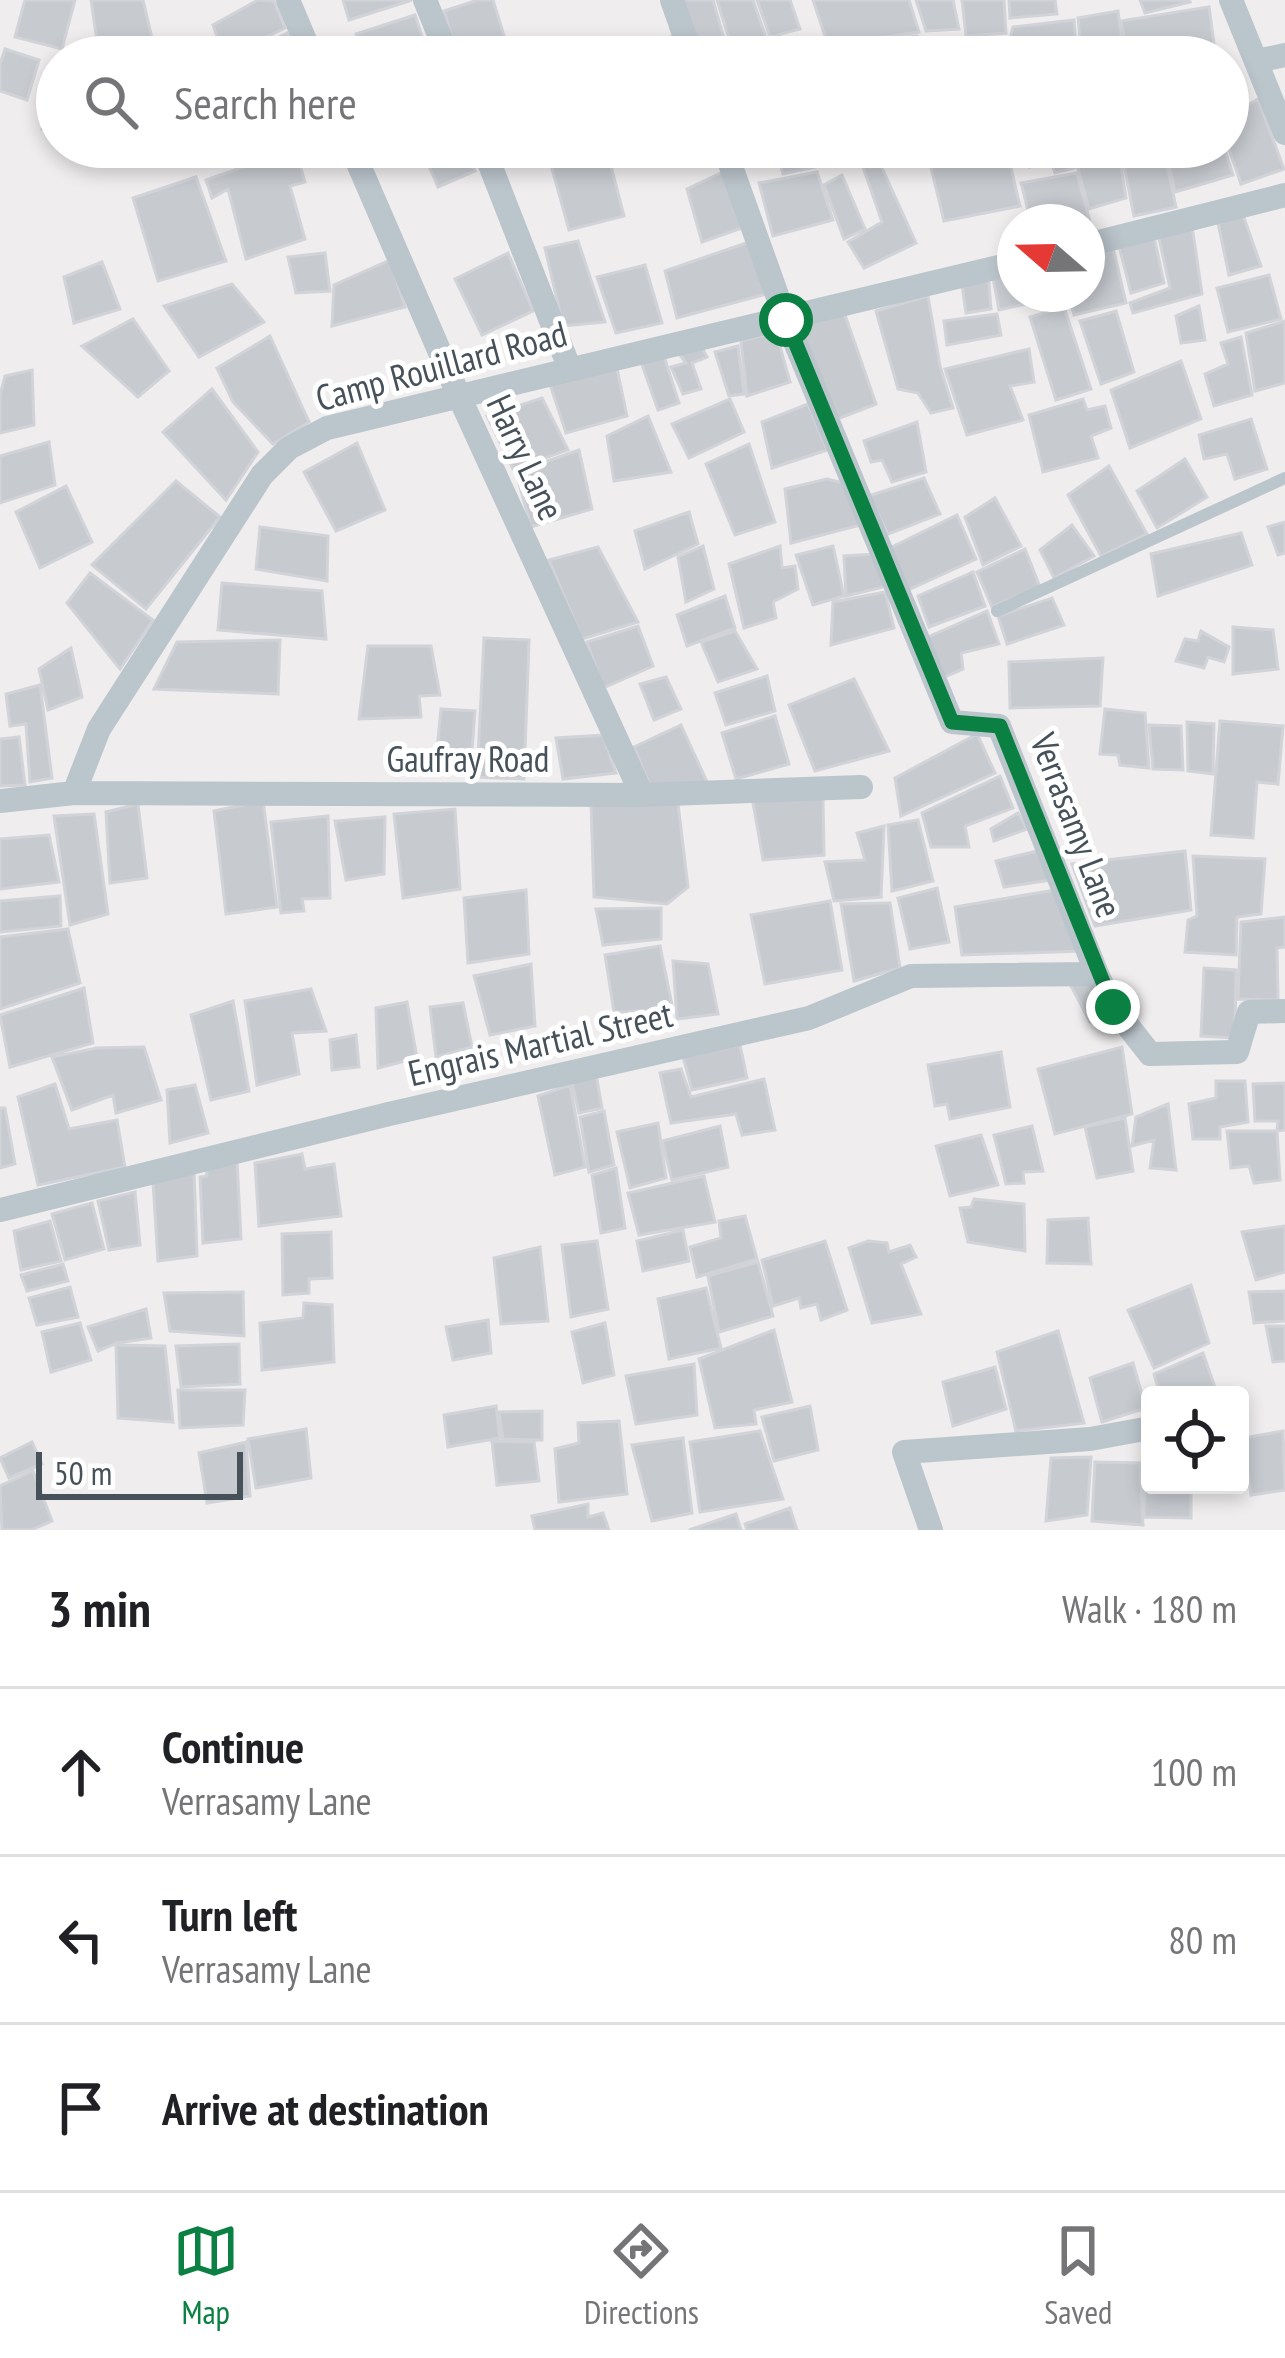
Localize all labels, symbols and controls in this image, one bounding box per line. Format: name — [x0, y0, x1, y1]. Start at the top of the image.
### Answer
search box — [36, 36, 1249, 168]
icon: search — [78, 69, 144, 135]
text: Search here — [174, 73, 357, 131]
north arrow — [997, 204, 1105, 312]
route start — [759, 293, 813, 347]
street label: Camp Rouillard Road — [310, 309, 572, 421]
street label: Harry Lane — [477, 387, 575, 527]
street label: Verrasamy Lane — [1020, 725, 1134, 924]
street label: Gaufray Road — [387, 735, 549, 782]
route end — [1086, 980, 1140, 1034]
street label: Engrais Martial Street — [403, 990, 677, 1096]
map controls — [1141, 1386, 1249, 1494]
button: locate — [1141, 1386, 1249, 1494]
scale bar — [36, 1446, 243, 1499]
text: 50 m — [54, 1451, 112, 1494]
text: 3 min — [48, 1575, 151, 1641]
text: Walk · 180 m — [1062, 1583, 1237, 1634]
text: Continue — [162, 1717, 304, 1775]
icon: ahead — [48, 1739, 114, 1805]
text: 100 m — [1151, 1746, 1237, 1797]
text: Verrasamy Lane — [162, 1775, 372, 1826]
text: Turn left — [162, 1885, 297, 1943]
icon: left — [48, 1907, 114, 1973]
text: 80 m — [1168, 1914, 1237, 1965]
text: Verrasamy Lane — [162, 1943, 372, 1994]
icon: arrive — [48, 2075, 114, 2141]
text: Arrive at destination — [162, 2079, 489, 2137]
tab: Map — [173, 2218, 239, 2333]
tab: Directions — [584, 2218, 699, 2333]
tab: Saved — [1044, 2218, 1112, 2333]

